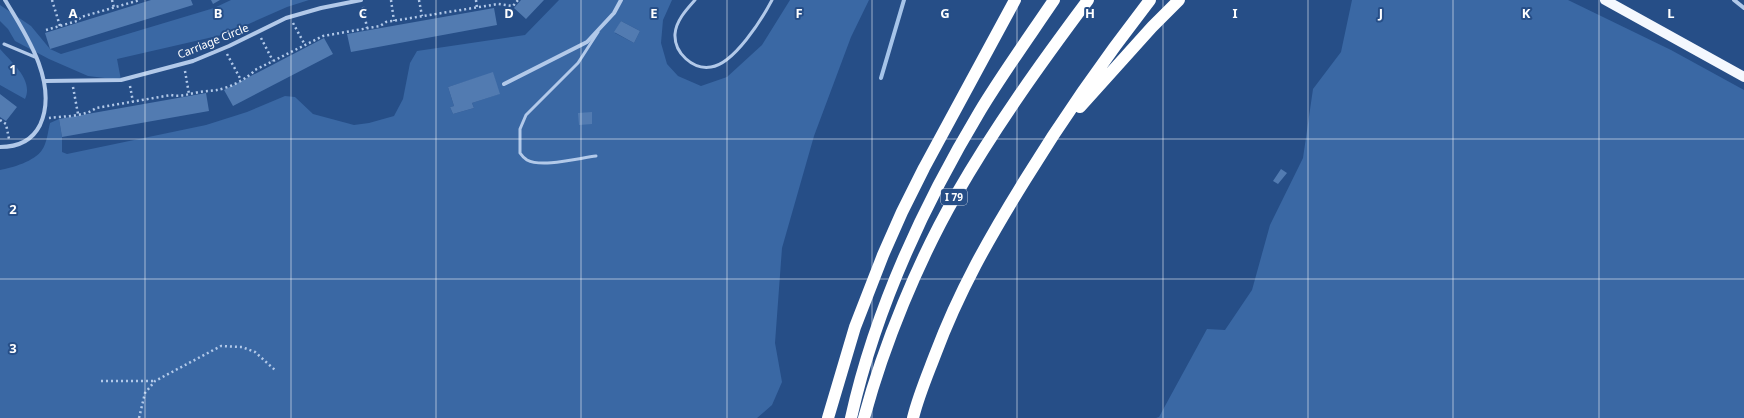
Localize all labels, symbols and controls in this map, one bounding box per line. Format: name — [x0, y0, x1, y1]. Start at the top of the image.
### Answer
text: A — [69, 4, 78, 22]
text: B — [214, 4, 222, 22]
text: C — [359, 4, 367, 22]
text: D — [504, 4, 514, 22]
text: E — [650, 4, 658, 22]
text: F — [795, 4, 803, 22]
text: G — [940, 4, 950, 22]
text: H — [1085, 4, 1095, 22]
text: I — [1232, 4, 1238, 22]
text: J — [1378, 4, 1383, 22]
text: K — [1522, 4, 1531, 22]
text: L — [1667, 4, 1675, 22]
street label: Carriage Circle — [175, 19, 251, 62]
text: 1 — [9, 60, 17, 78]
road number: I 79 — [941, 189, 967, 205]
text: 2 — [9, 200, 17, 218]
text: 3 — [9, 339, 17, 357]

